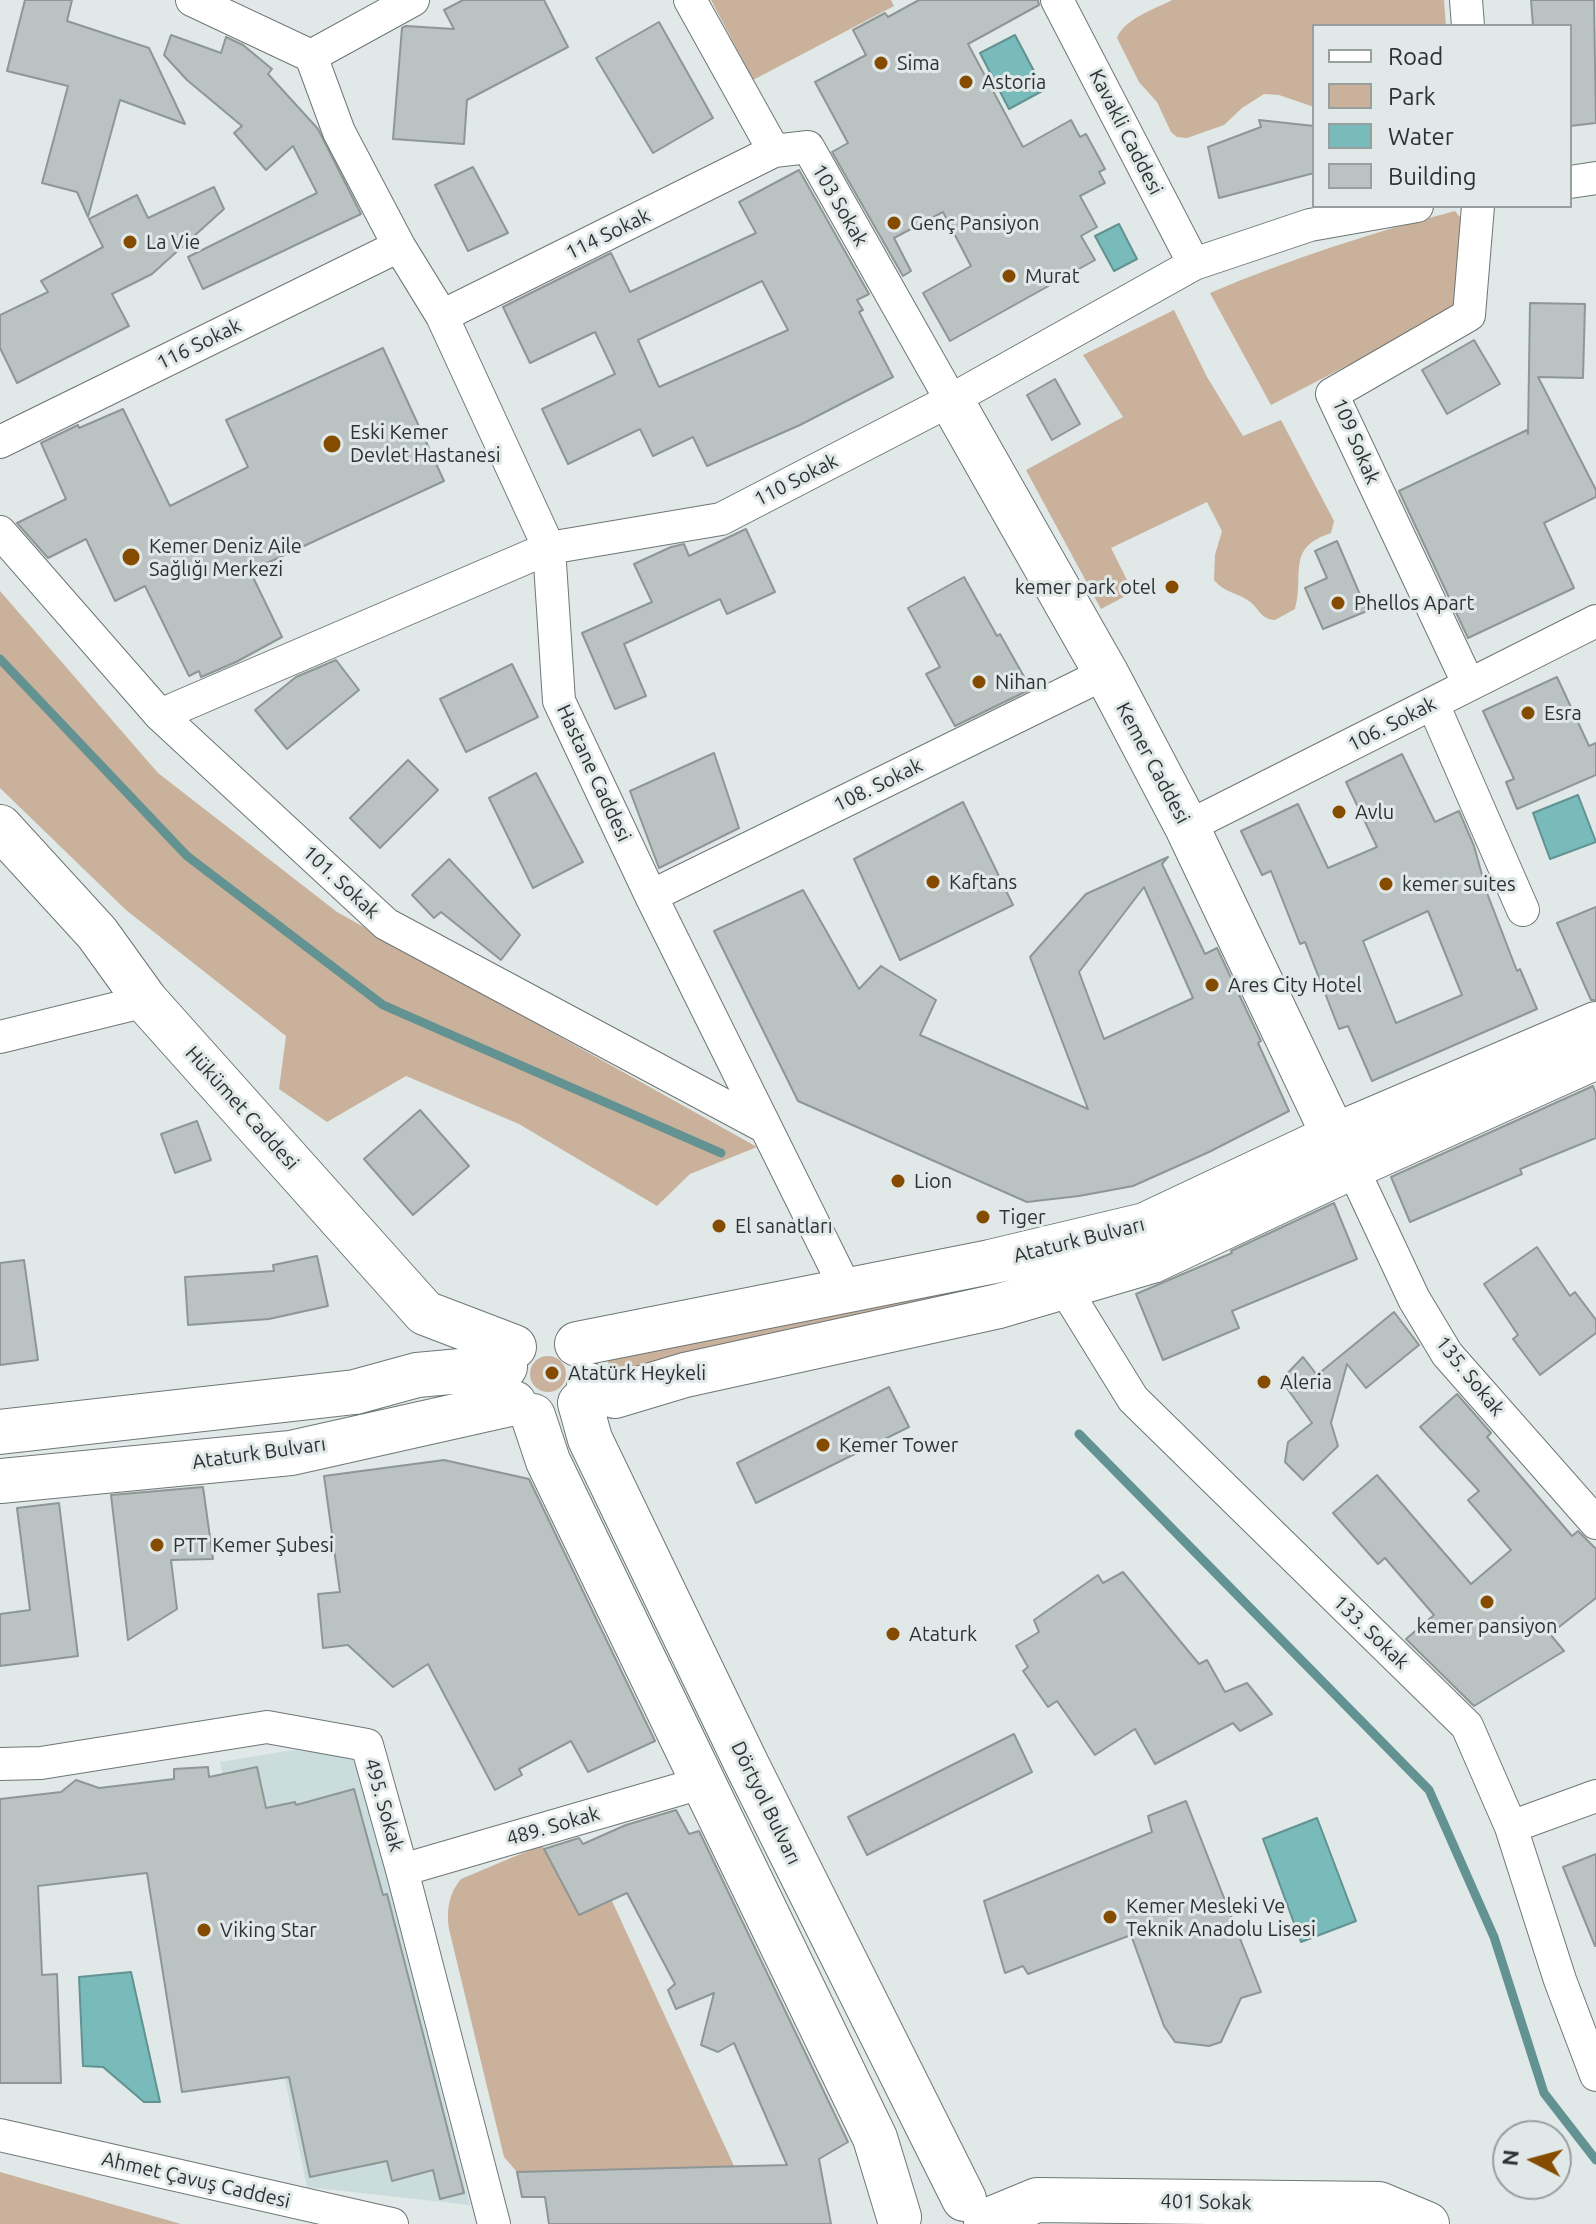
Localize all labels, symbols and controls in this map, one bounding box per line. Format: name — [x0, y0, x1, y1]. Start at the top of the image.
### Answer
legend — [1312, 24, 1572, 208]
text: Road — [1388, 43, 1443, 70]
place label: Sima — [897, 51, 940, 75]
marker: Sima — [872, 54, 890, 72]
street label: Kavakli Caddesi — [1084, 65, 1168, 199]
place label: Astoria — [982, 70, 1046, 94]
marker: Astoria — [957, 73, 975, 91]
text: Park — [1388, 83, 1436, 110]
text: Water — [1388, 123, 1454, 150]
street label: 103 Sokak — [807, 160, 873, 250]
text: Building — [1388, 163, 1476, 190]
street label: 114 Sokak — [562, 203, 654, 265]
place label: Genç Pansiyon — [910, 211, 1039, 235]
marker: Genç Pansiyon — [885, 214, 903, 232]
place label: La Vie — [146, 230, 200, 254]
marker: La Vie — [121, 233, 139, 251]
place label: Murat — [1025, 264, 1079, 288]
marker: Murat — [1000, 267, 1018, 285]
street label: 116 Sokak — [153, 313, 245, 375]
street label: 109 Sokak — [1327, 394, 1385, 488]
place label: Eski Kemer Devlet Hastanesi — [350, 420, 501, 467]
marker: Eski Kemer Devlet Hastanesi — [321, 433, 343, 455]
street label: 110 Sokak — [750, 449, 842, 511]
place label: Kemer Deniz Aile Sağlığı Merkezi — [149, 534, 302, 581]
marker: Kemer Deniz Aile Sağlığı Merkezi — [120, 546, 142, 568]
place label: kemer park otel — [1015, 575, 1156, 599]
marker: kemer park otel — [1163, 578, 1181, 596]
place label: Phellos Apart — [1354, 591, 1474, 615]
marker: Phellos Apart — [1329, 594, 1347, 612]
place label: Nihan — [995, 670, 1047, 694]
marker: Nihan — [970, 673, 988, 691]
street label: 106. Sokak — [1344, 692, 1440, 756]
street label: Kemer Caddesi — [1111, 698, 1195, 828]
street label: Hastane Caddesi — [552, 701, 636, 845]
place label: Esra — [1544, 701, 1582, 725]
marker: Esra — [1519, 704, 1537, 722]
street label: 108. Sokak — [830, 753, 926, 817]
place label: Avlu — [1355, 800, 1394, 824]
marker: Avlu — [1330, 803, 1348, 821]
street label: 101. Sokak — [298, 840, 384, 924]
place label: Kaftans — [949, 870, 1017, 894]
place label: kemer suites — [1402, 872, 1516, 896]
marker: Kaftans — [924, 873, 942, 891]
marker: kemer suites — [1377, 875, 1395, 893]
place label: Ares City Hotel — [1228, 973, 1362, 997]
marker: Ares City Hotel — [1203, 976, 1221, 994]
street label: Hükümet Caddesi — [180, 1041, 304, 1175]
place label: Lion — [914, 1169, 952, 1193]
marker: Lion — [889, 1172, 907, 1190]
place label: Tiger — [999, 1205, 1046, 1229]
marker: Tiger — [974, 1208, 992, 1226]
street label: Ataturk Bulvarı — [1011, 1212, 1147, 1268]
place label: El sanatları — [735, 1214, 833, 1238]
marker: El sanatları — [710, 1217, 728, 1235]
street label: 135. Sokak — [1430, 1331, 1510, 1421]
place label: Atatürk Heykeli — [568, 1361, 706, 1385]
marker: Atatürk Heykeli — [543, 1364, 561, 1382]
place label: Aleria — [1280, 1370, 1332, 1394]
marker: Aleria — [1255, 1373, 1273, 1391]
street label: Ataturk Bulvarı — [191, 1432, 327, 1474]
place label: Kemer Tower — [839, 1433, 958, 1457]
marker: Kemer Tower — [814, 1436, 832, 1454]
place label: PTT Kemer Şubesi — [173, 1533, 334, 1557]
marker: PTT Kemer Şubesi — [148, 1536, 166, 1554]
street label: 133. Sokak — [1328, 1590, 1414, 1674]
marker: kemer pansiyon — [1478, 1593, 1496, 1611]
place label: kemer pansiyon — [1417, 1614, 1557, 1638]
place label: Ataturk — [909, 1622, 977, 1646]
marker: Ataturk — [884, 1625, 902, 1643]
street label: Dörtyol Bulvarı — [726, 1737, 806, 1869]
street label: 495. Sokak — [359, 1756, 409, 1854]
street label: 489. Sokak — [504, 1801, 602, 1851]
place label: Kemer Mesleki Ve Teknik Anadolu Lisesi — [1126, 1894, 1316, 1941]
marker: Kemer Mesleki Ve Teknik Anadolu Lisesi — [1101, 1908, 1119, 1926]
place label: Viking Star — [220, 1918, 317, 1942]
marker: Viking Star — [195, 1921, 213, 1939]
north arrow — [1492, 2120, 1572, 2200]
street label: Ahmet Çavuş Caddesi — [99, 2147, 293, 2213]
text: N — [1496, 2148, 1523, 2167]
street label: 401 Sokak — [1160, 2189, 1252, 2215]

